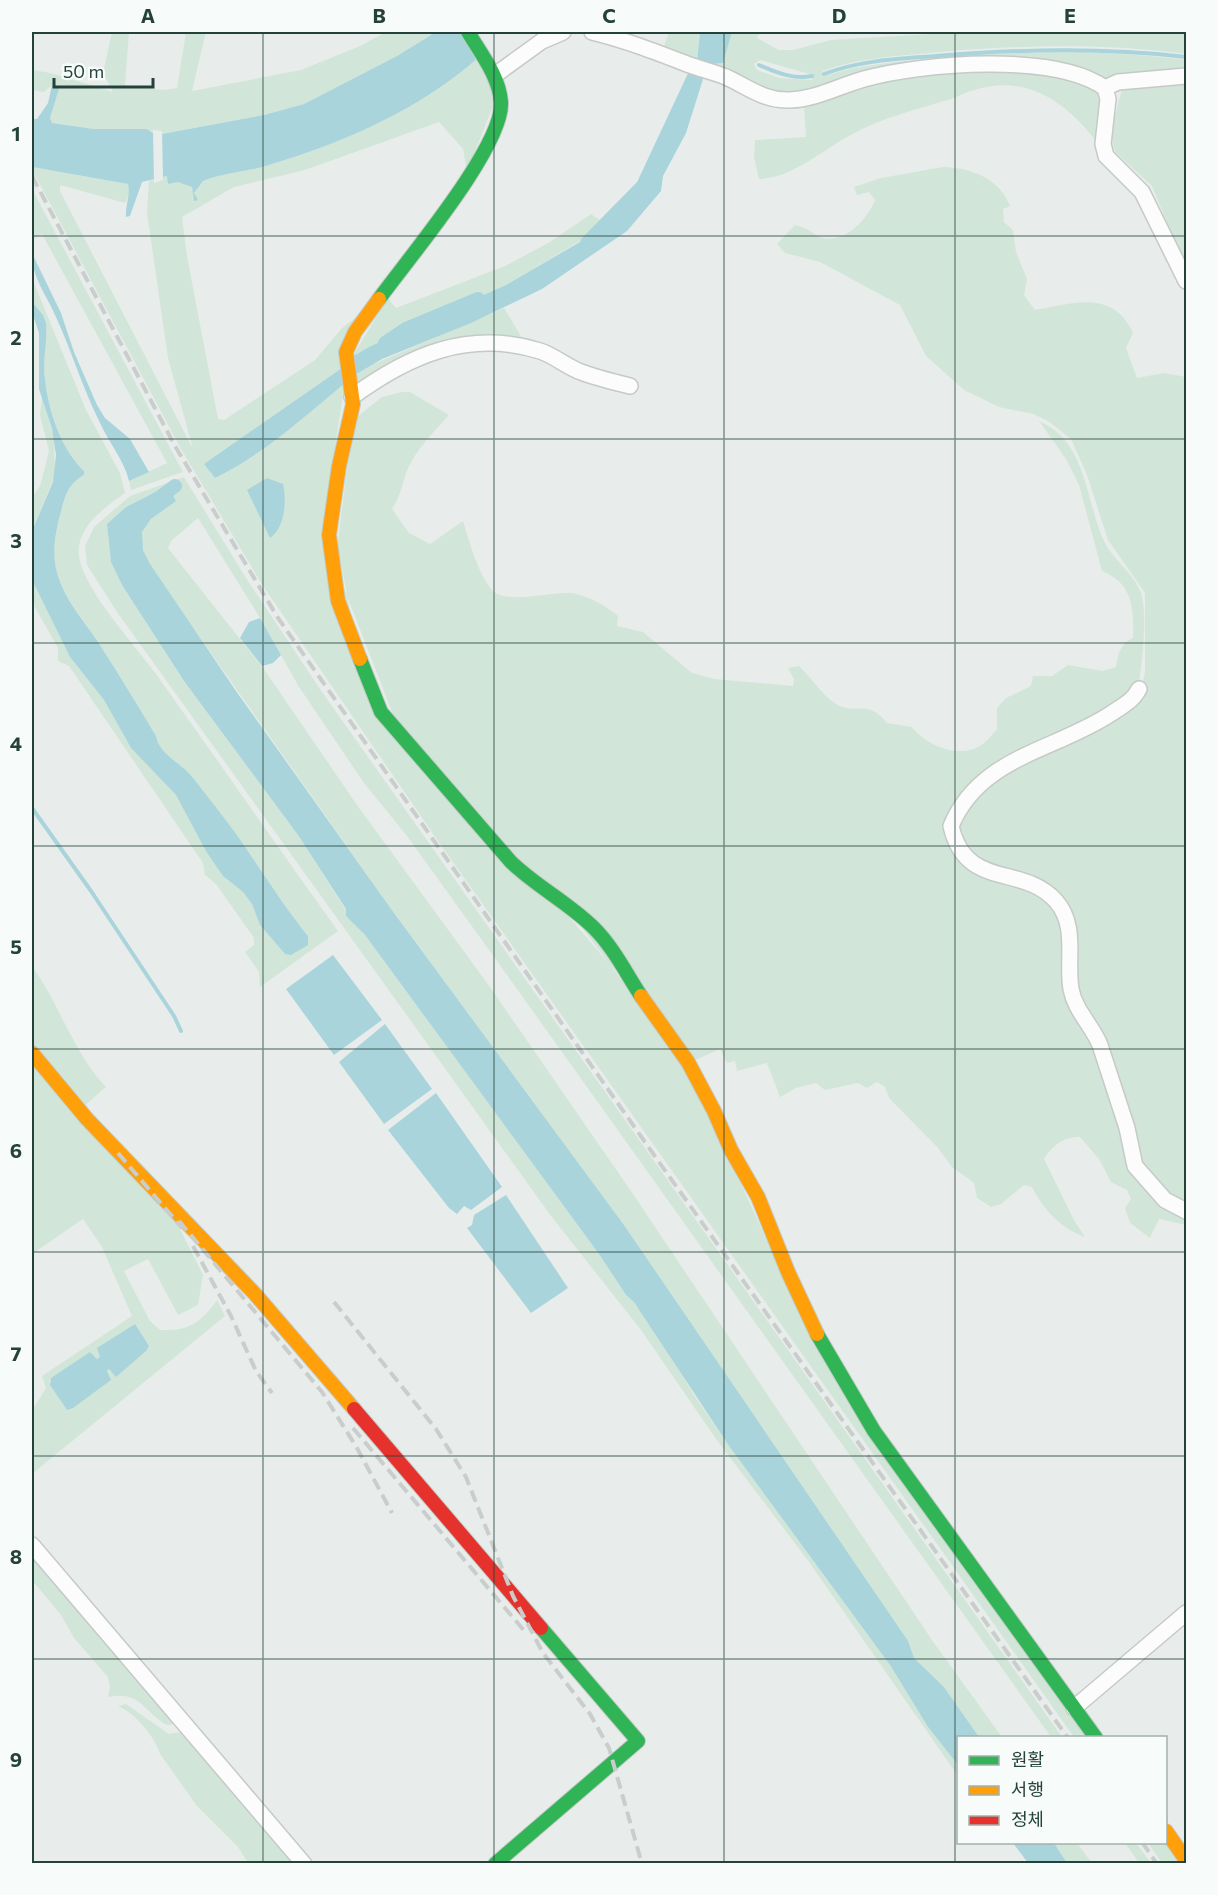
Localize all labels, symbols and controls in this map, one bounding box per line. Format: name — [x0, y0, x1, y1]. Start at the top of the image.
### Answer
text: A — [141, 3, 155, 27]
text: B — [372, 3, 386, 27]
text: C — [602, 3, 616, 27]
text: D — [832, 3, 846, 27]
text: E — [1064, 3, 1076, 27]
scale bar — [54, 51, 153, 89]
text: 50 m — [63, 60, 104, 82]
text: 1 — [11, 121, 21, 145]
text: 2 — [10, 325, 22, 349]
text: 3 — [10, 528, 22, 552]
text: 4 — [10, 731, 22, 755]
text: 5 — [10, 934, 22, 958]
text: 6 — [10, 1138, 22, 1162]
text: 7 — [11, 1341, 22, 1365]
text: 8 — [10, 1544, 22, 1568]
legend — [957, 1736, 1167, 1844]
text: 9 — [10, 1747, 22, 1771]
text: 원활 — [1011, 1748, 1044, 1770]
text: 서행 — [1011, 1778, 1044, 1800]
text: 정체 — [1011, 1808, 1044, 1830]

